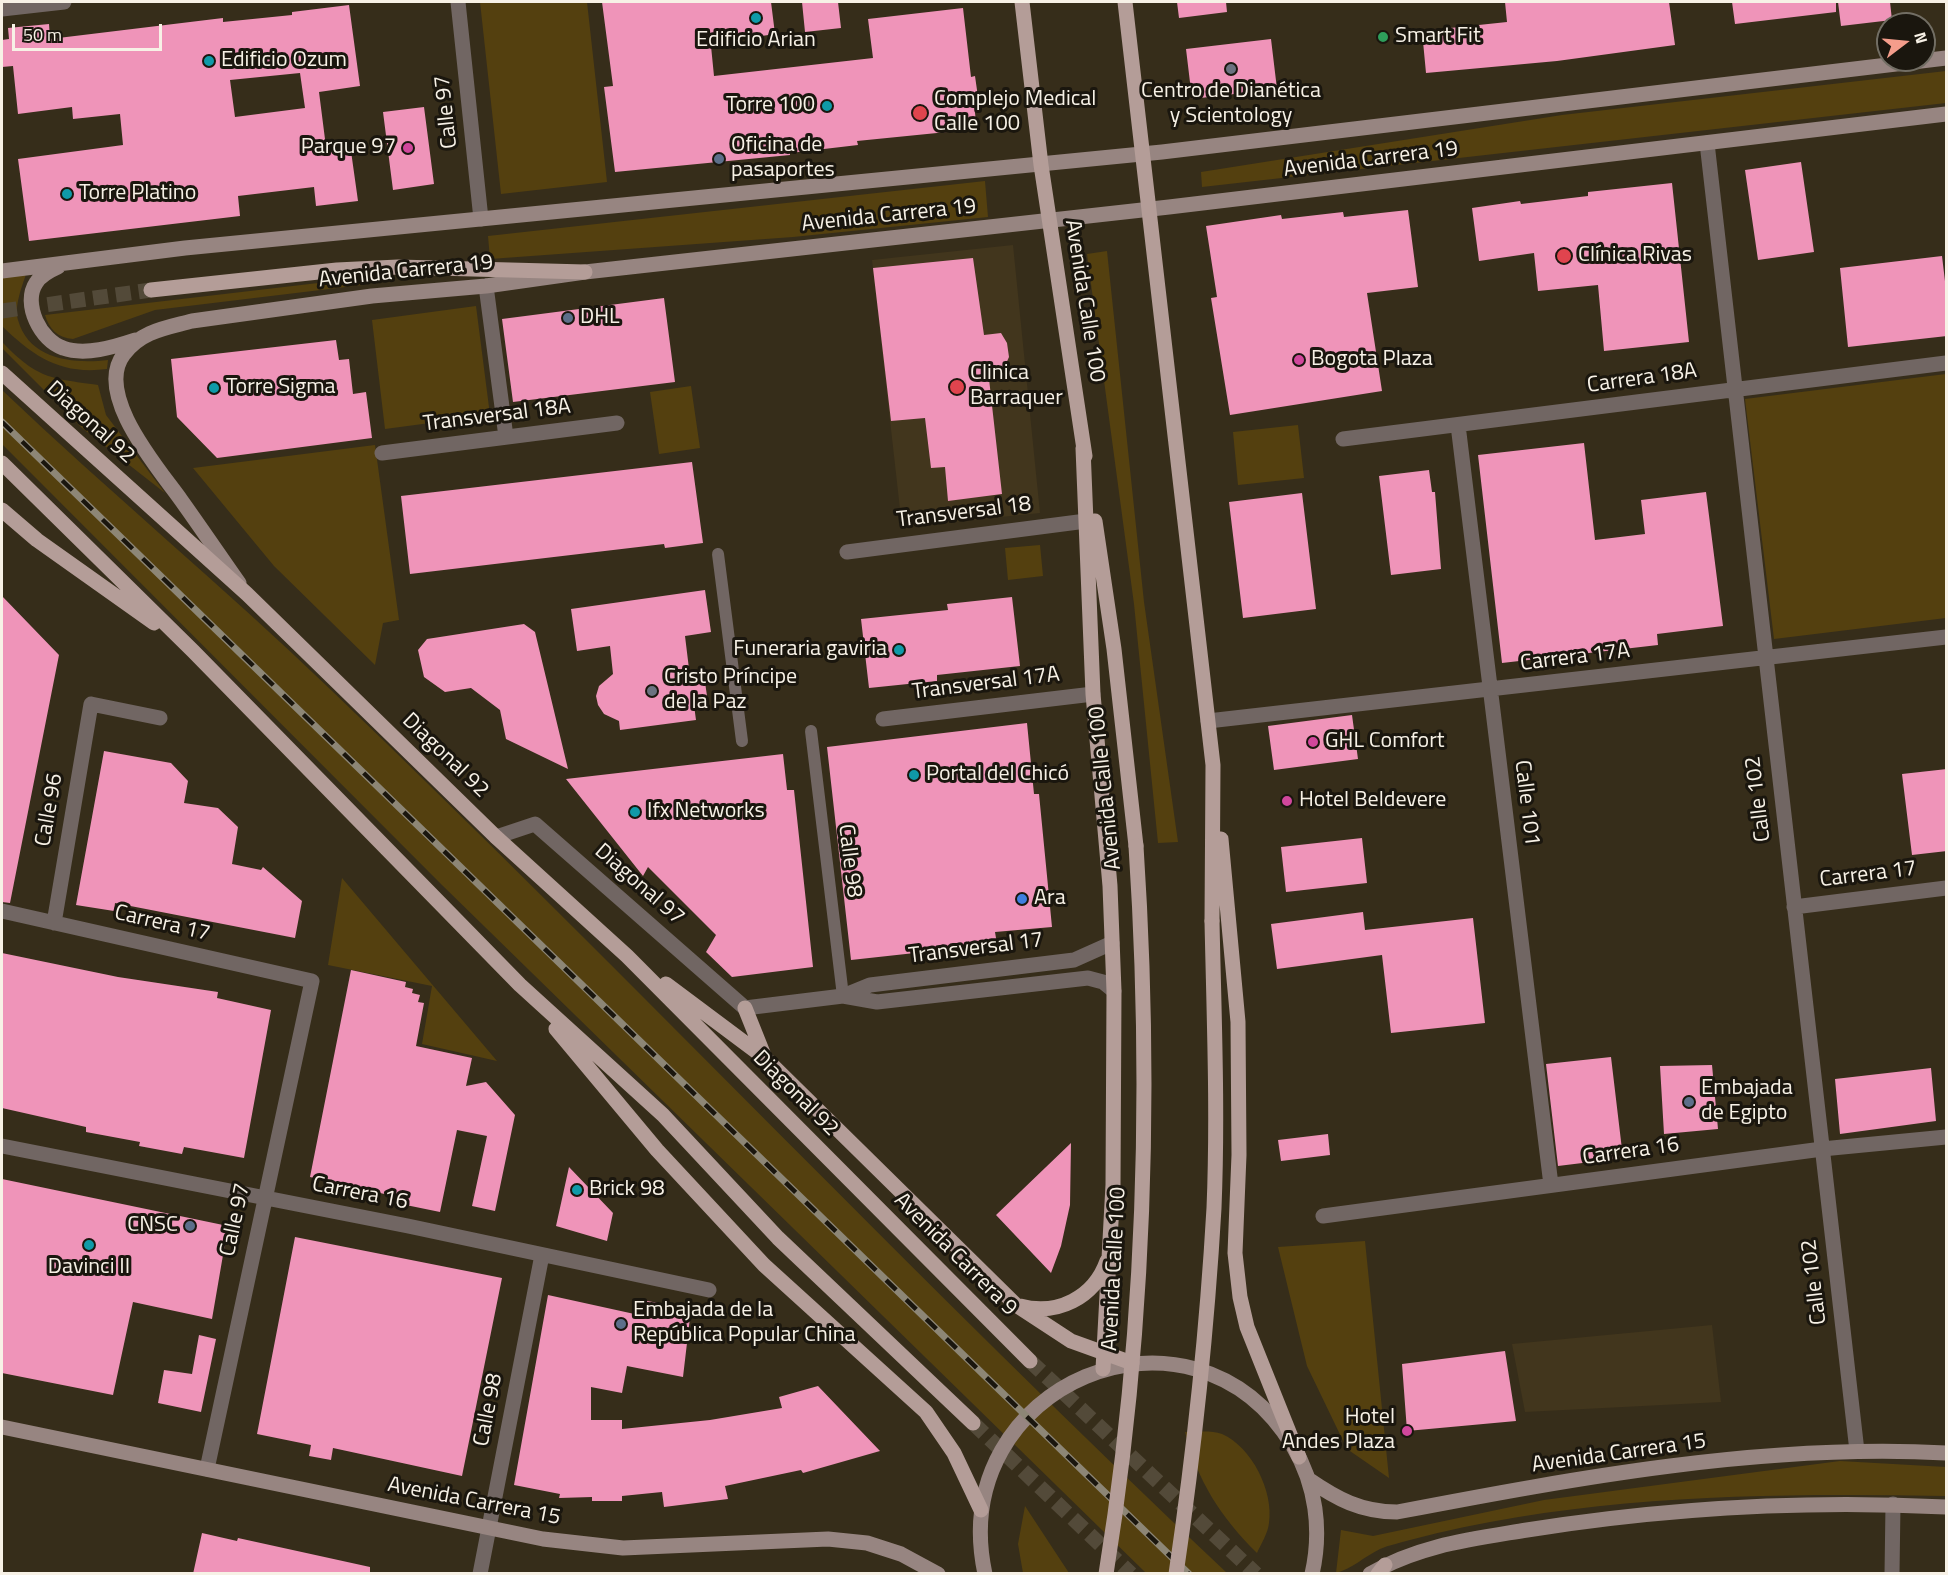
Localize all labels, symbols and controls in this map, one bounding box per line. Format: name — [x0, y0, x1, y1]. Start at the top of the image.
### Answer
marker: Edificio Arian — [749, 11, 763, 25]
scale bar — [15, 12, 165, 50]
north arrow — [1876, 12, 1936, 72]
text: 50 m — [23, 21, 62, 48]
place label: Smart Fit — [1395, 24, 1481, 50]
place label: Edificio Arian — [696, 28, 816, 54]
text: N — [1908, 29, 1934, 46]
marker: Smart Fit — [1376, 30, 1390, 44]
place label: Edificio Ozum — [221, 48, 347, 74]
marker: Edificio Ozum — [202, 54, 216, 68]
marker: Centro de Dianética y Scientology — [1224, 62, 1238, 76]
street label: Calle 97 — [430, 74, 464, 150]
place label: Centro de Dianética y Scientology — [1141, 79, 1321, 130]
place label: Complejo Medical Calle 100 — [934, 87, 1096, 138]
place label: Torre 100 — [726, 93, 815, 119]
marker: Torre 100 — [820, 99, 834, 113]
marker: Complejo Medical Calle 100 — [911, 104, 929, 122]
place label: Oficina de pasaportes — [731, 133, 835, 184]
place label: Parque 97 — [301, 135, 396, 161]
street label: Avenida Carrera 19 — [1282, 136, 1460, 184]
marker: Parque 97 — [401, 141, 415, 155]
marker: Oficina de pasaportes — [712, 152, 726, 166]
place label: Torre Platino — [79, 181, 196, 207]
marker: Torre Platino — [60, 187, 74, 201]
street label: Avenida Carrera 19 — [800, 194, 978, 238]
street label: Avenida Calle 100 — [1058, 218, 1110, 384]
place label: Clínica Rivas — [1578, 243, 1692, 269]
marker: Clínica Rivas — [1555, 247, 1573, 265]
street label: Avenida Carrera 19 — [317, 250, 495, 294]
place label: DHL — [580, 305, 620, 331]
marker: DHL — [561, 311, 575, 325]
place label: Bogota Plaza — [1311, 347, 1433, 373]
marker: Bogota Plaza — [1292, 353, 1306, 367]
street label: Carrera 18A — [1586, 358, 1698, 400]
place label: Clinica Barraquer — [970, 361, 1063, 412]
place label: Torre Sigma — [226, 375, 336, 401]
street label: Diagonal 92 — [40, 376, 140, 470]
marker: Clinica Barraquer — [948, 378, 966, 396]
marker: Torre Sigma — [207, 381, 221, 395]
street label: Transversal 18A — [422, 394, 572, 438]
street label: Transversal 18 — [895, 492, 1033, 534]
place label: Funeraria gaviria — [733, 637, 887, 663]
street label: Carrera 17A — [1519, 638, 1631, 678]
marker: Funeraria gaviria — [892, 643, 906, 657]
street label: Transversal 17A — [911, 662, 1061, 706]
place label: Cristo Príncipe de la Paz — [664, 665, 797, 716]
marker: Cristo Príncipe de la Paz — [645, 684, 659, 698]
street label: Avenida Calle 100 — [1084, 705, 1128, 871]
street label: Diagonal 92 — [396, 708, 494, 804]
place label: GHL Comfort — [1325, 729, 1445, 755]
marker: GHL Comfort — [1306, 735, 1320, 749]
street label: Calle 102 — [1741, 755, 1777, 843]
street label: Calle 101 — [1508, 759, 1544, 847]
place label: Portal del Chicó — [926, 762, 1069, 788]
marker: Portal del Chicó — [907, 768, 921, 782]
street label: Calle 96 — [31, 771, 69, 849]
place label: Hotel Beldevere — [1299, 788, 1446, 814]
marker: Hotel Beldevere — [1280, 794, 1294, 808]
place label: Ifx Networks — [647, 799, 765, 825]
marker: Ifx Networks — [628, 805, 642, 819]
street label: Calle 98 — [831, 823, 867, 899]
street label: Diagonal 97 — [589, 839, 689, 931]
street label: Carrera 17 — [1818, 856, 1918, 894]
place label: Ara — [1034, 886, 1066, 912]
marker: Ara — [1015, 892, 1029, 906]
street label: Carrera 17 — [112, 900, 212, 948]
street label: Transversal 17 — [907, 928, 1045, 970]
street label: Diagonal 92 — [747, 1046, 843, 1142]
place label: Embajada de Egipto — [1701, 1076, 1793, 1128]
marker: Embajada de Egipto — [1682, 1095, 1696, 1109]
street label: Carrera 16 — [1581, 1132, 1681, 1172]
street label: Carrera 16 — [310, 1172, 410, 1216]
place label: Brick 98 — [589, 1177, 665, 1203]
street label: Calle 97 — [215, 1181, 257, 1259]
marker: Brick 98 — [570, 1183, 584, 1197]
street label: Avenida Calle 100 — [1098, 1186, 1132, 1352]
street label: Avenida Carrera 9 — [888, 1188, 1022, 1322]
place label: CNSC — [127, 1213, 178, 1239]
marker: CNSC — [183, 1219, 197, 1233]
marker: Davinci II — [82, 1238, 96, 1252]
street label: Calle 102 — [1797, 1238, 1833, 1326]
place label: Davinci II — [48, 1255, 130, 1281]
place label: Embajada de la República Popular China — [633, 1298, 856, 1350]
marker: Embajada de la República Popular China — [614, 1317, 628, 1331]
street label: Calle 98 — [469, 1371, 509, 1449]
place label: Hotel Andes Plaza — [1282, 1405, 1395, 1456]
marker: Hotel Andes Plaza — [1400, 1424, 1414, 1438]
street label: Avenida Carrera 15 — [1530, 1429, 1708, 1479]
street label: Avenida Carrera 15 — [385, 1472, 563, 1532]

